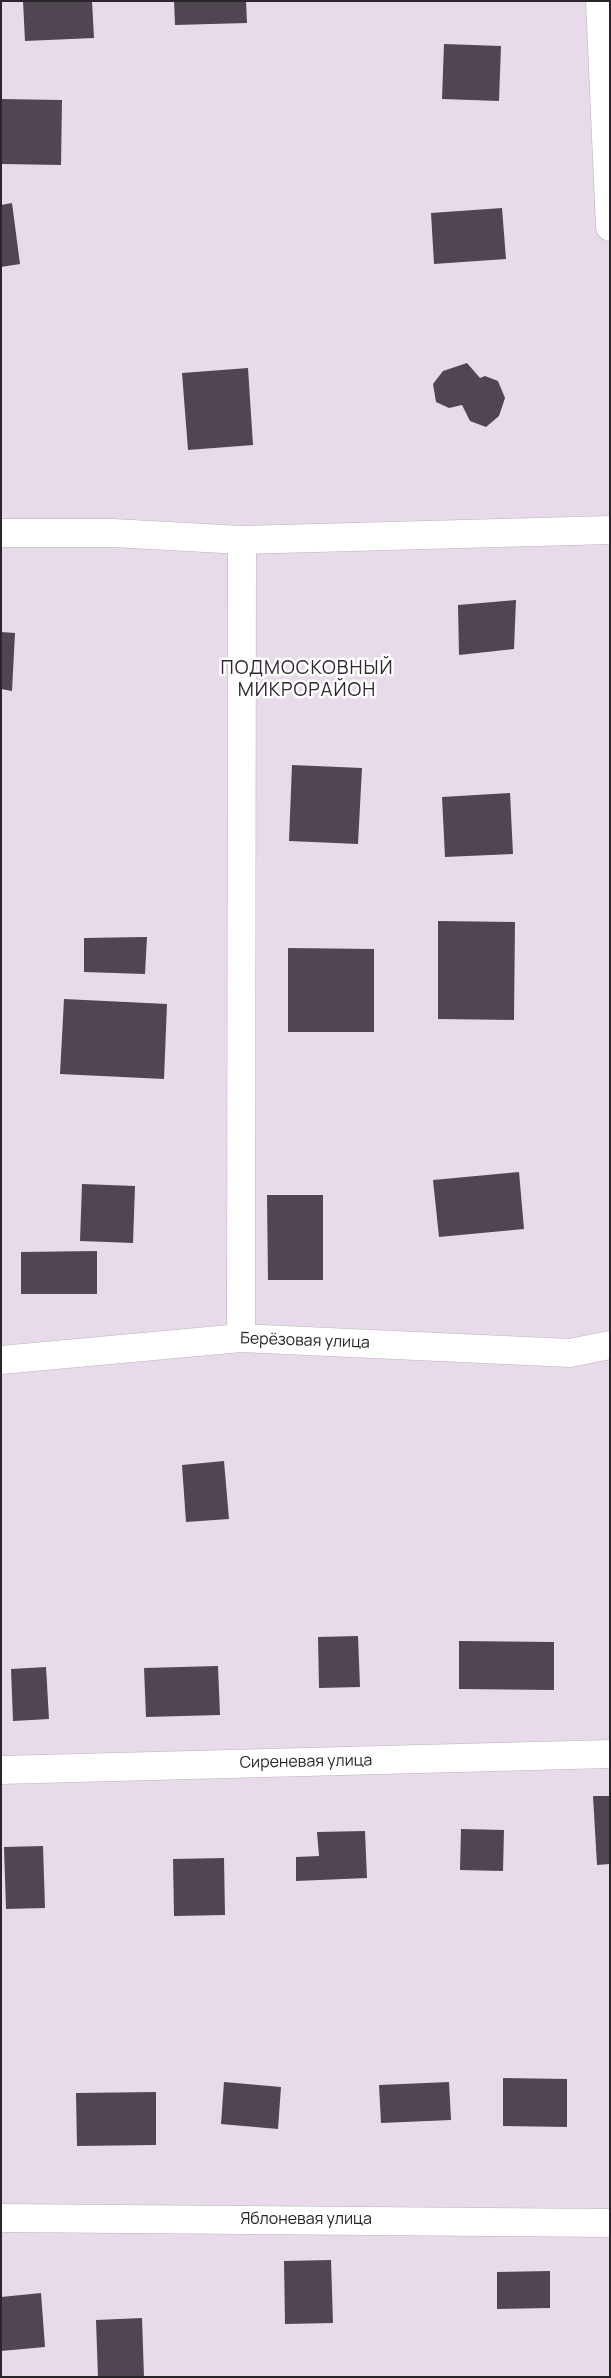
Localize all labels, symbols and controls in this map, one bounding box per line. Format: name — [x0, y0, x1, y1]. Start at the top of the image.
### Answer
district label: ПОДМОСКОВНЫЙ МИКРОРАЙОН — [219, 658, 395, 702]
street label: Берёзовая улица — [240, 1329, 370, 1353]
street label: Сиреневая улица — [239, 1751, 373, 1773]
street label: Яблоневая улица — [240, 2210, 372, 2230]

